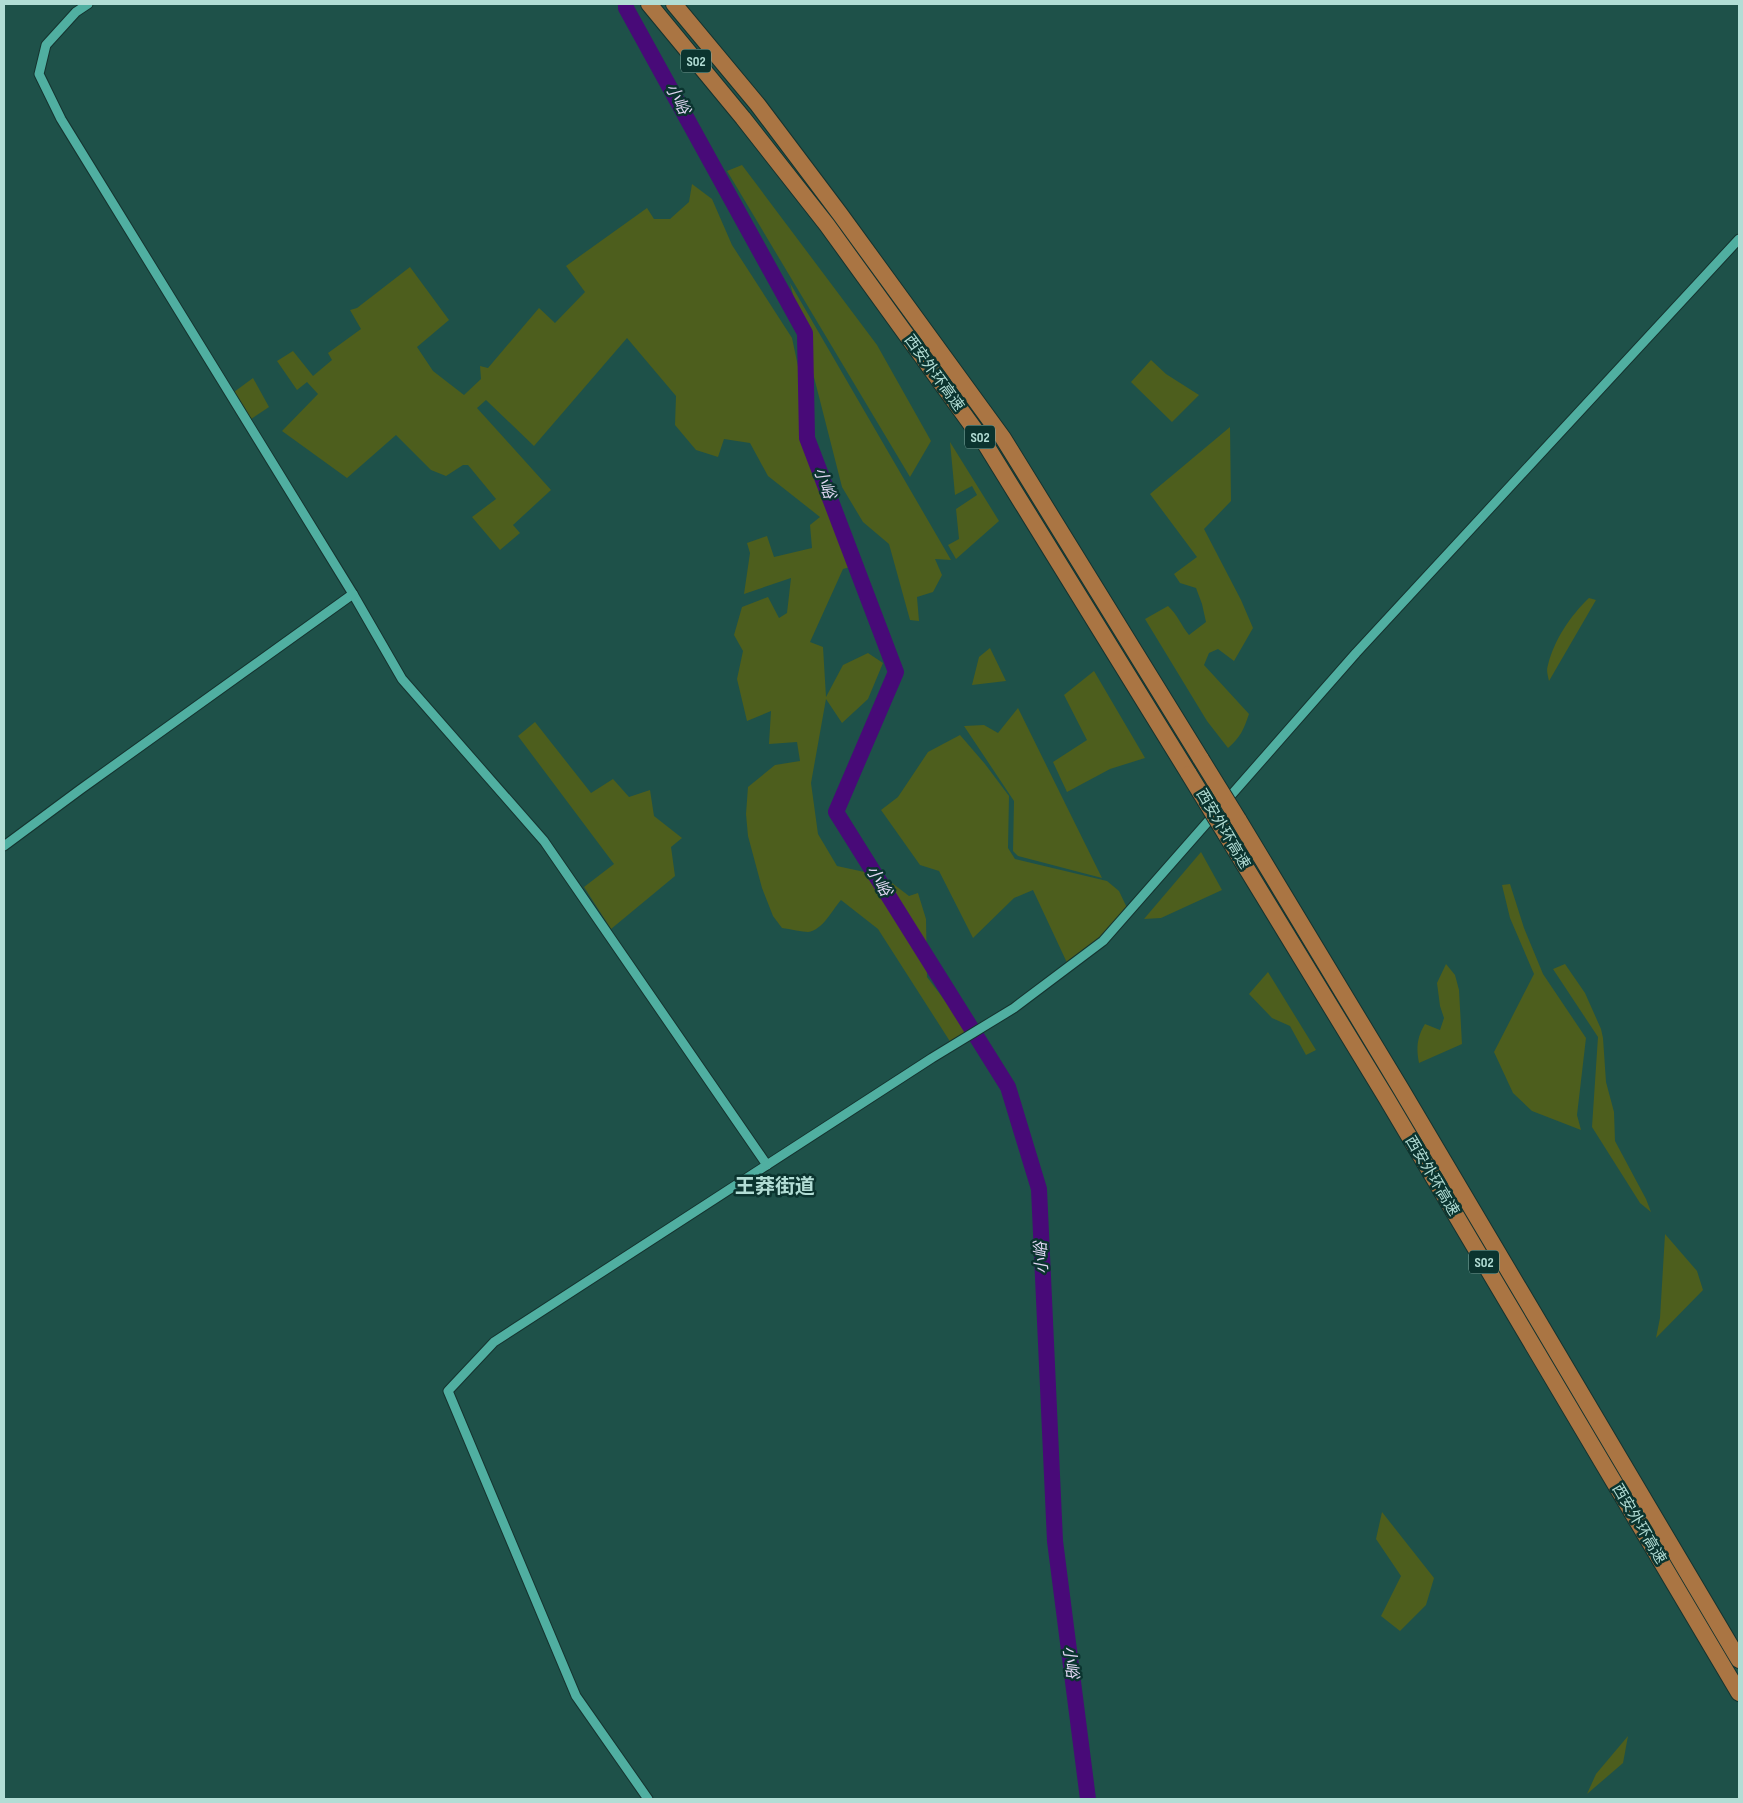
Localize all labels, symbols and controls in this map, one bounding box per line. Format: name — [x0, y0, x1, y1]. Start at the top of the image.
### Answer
road number: S02 — [681, 49, 711, 72]
water label: 小峪 — [661, 80, 694, 119]
street label: 西安外环高速 — [900, 331, 968, 415]
road number: S02 — [965, 426, 995, 448]
water label: 小峪 — [809, 465, 839, 503]
street label: 西安外环高速 — [1192, 786, 1254, 872]
water label: 小峪 — [861, 862, 896, 901]
street label: 西安外环高速 — [1401, 1133, 1463, 1219]
district label: 王莽街道 — [735, 1175, 815, 1199]
water label: 小峪 — [1032, 1240, 1052, 1274]
road number: S02 — [1469, 1250, 1499, 1274]
street label: 西安外环高速 — [1608, 1481, 1670, 1567]
water label: 小峪 — [1059, 1645, 1082, 1681]

